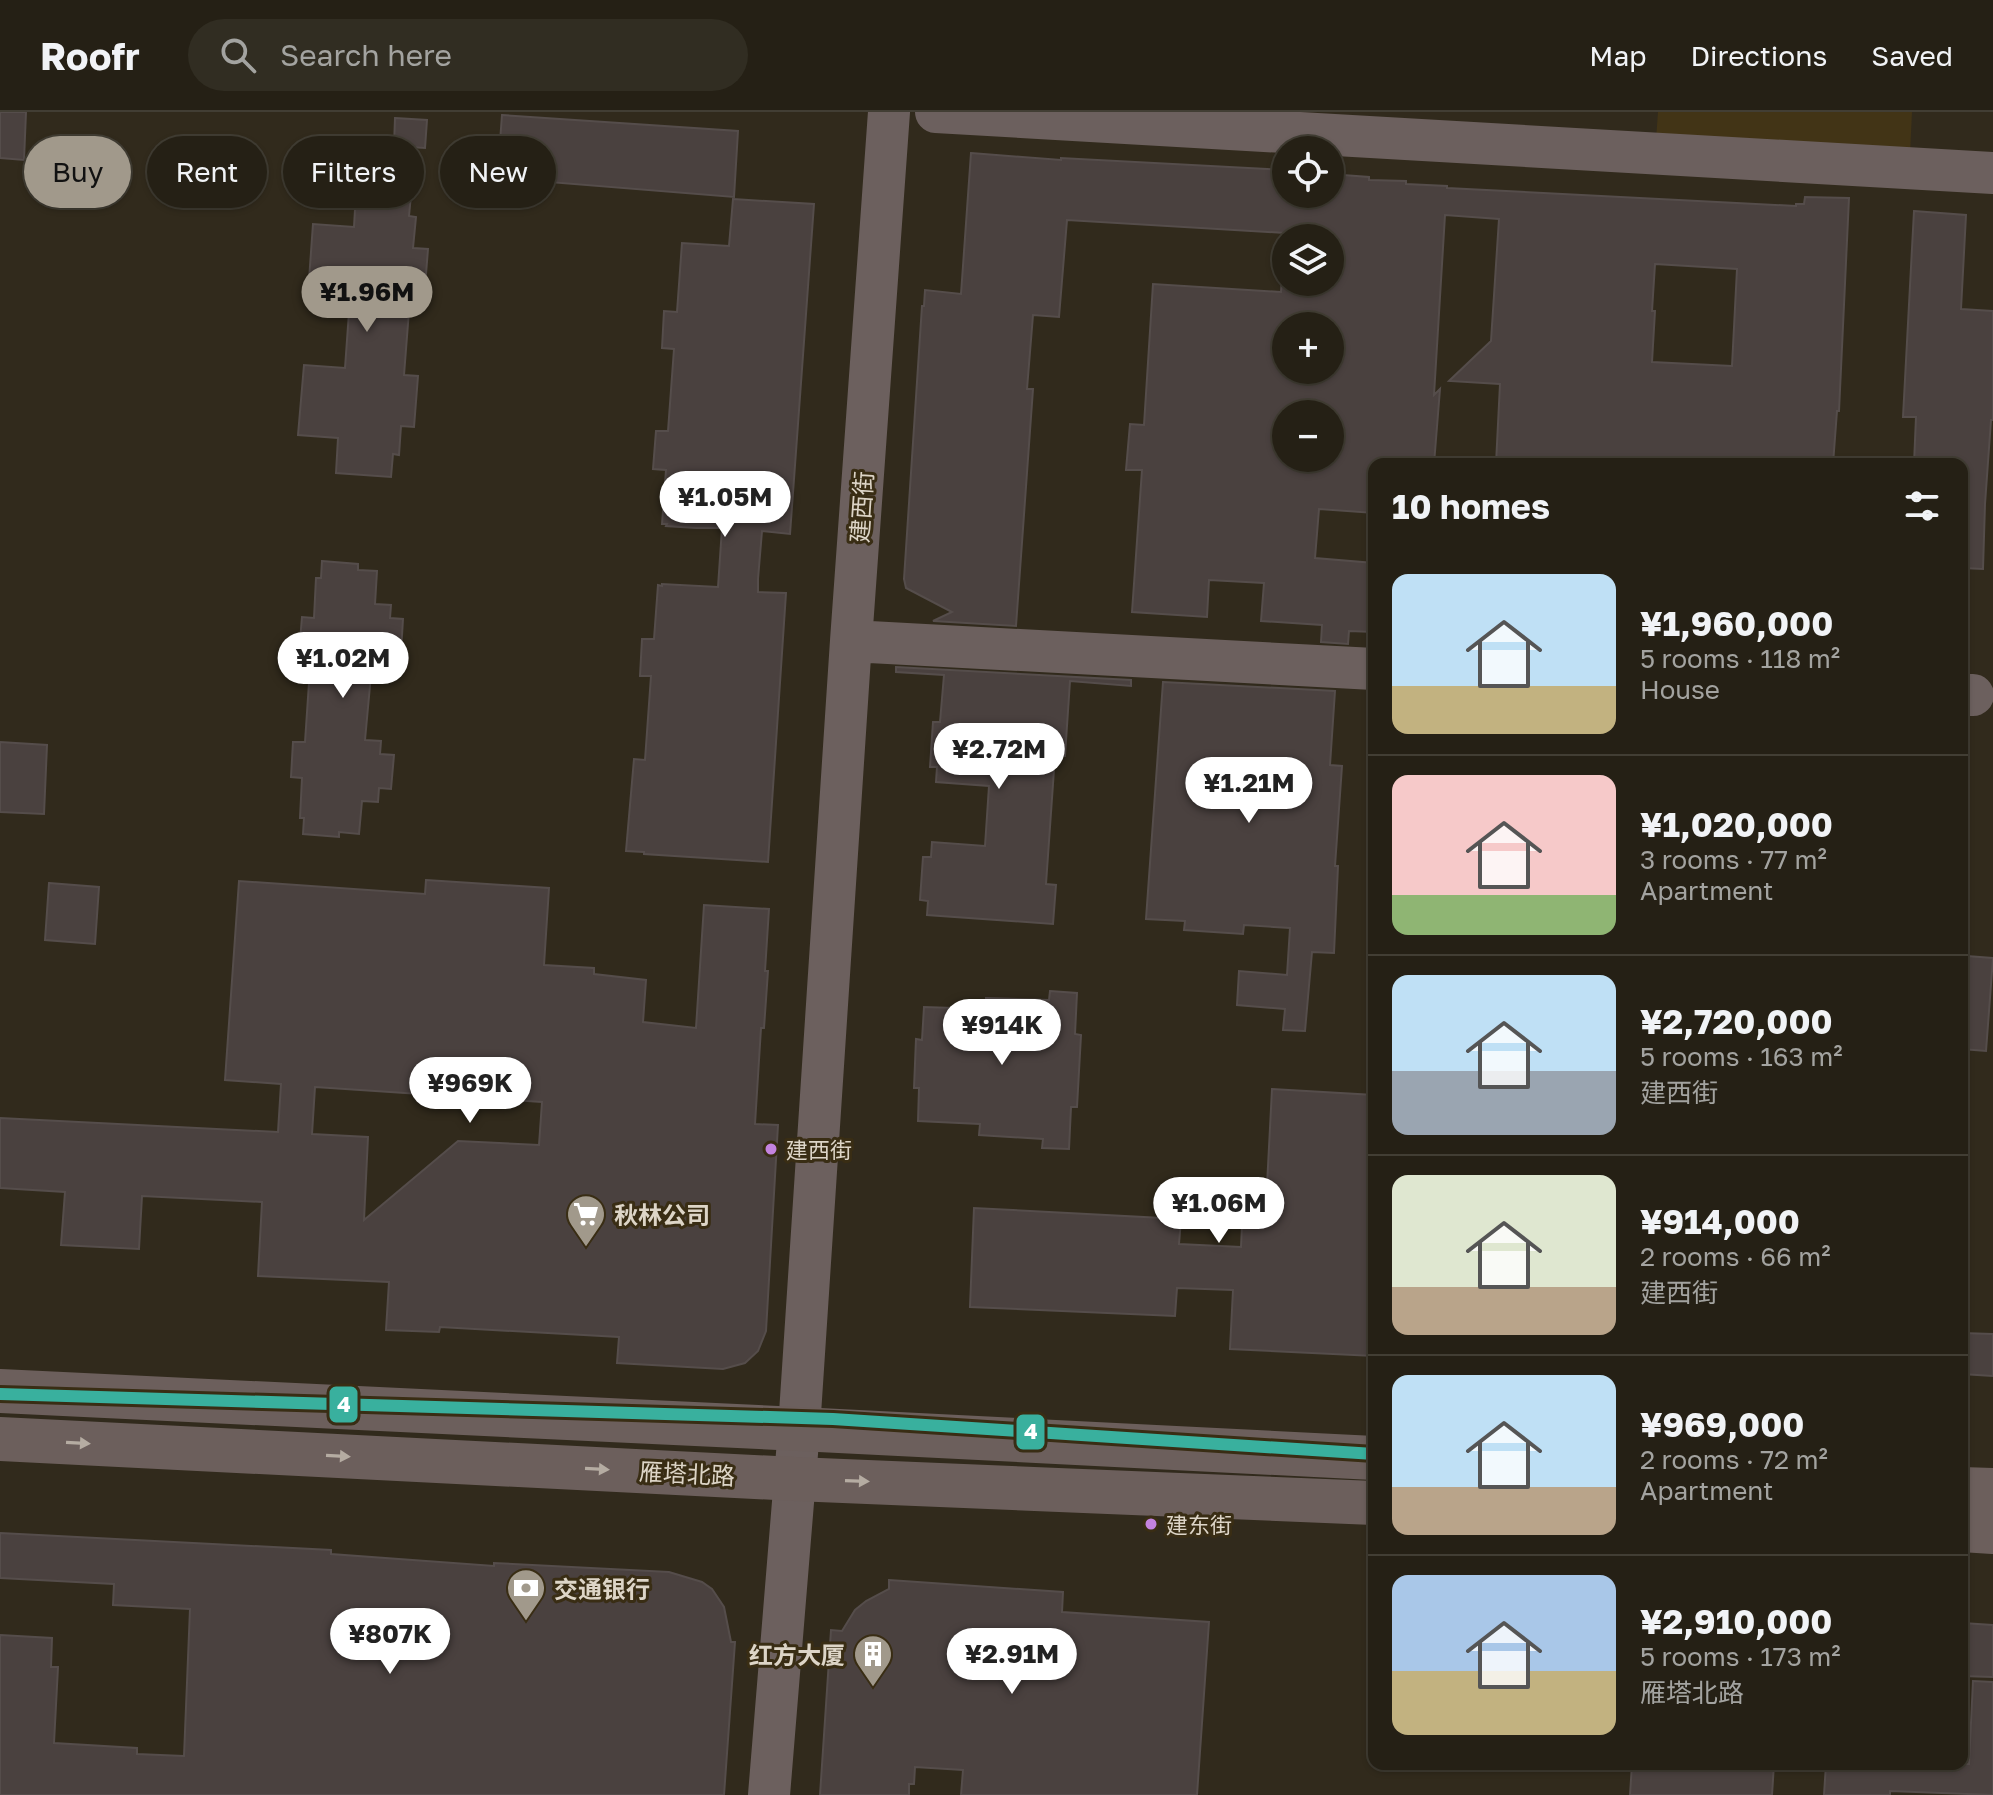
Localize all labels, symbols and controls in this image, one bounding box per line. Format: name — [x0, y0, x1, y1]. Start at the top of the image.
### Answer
search box — [188, 19, 748, 91]
text: Roofr — [40, 33, 140, 78]
icon: search — [216, 33, 260, 77]
text: Search here — [280, 37, 452, 73]
text: Map — [1589, 39, 1646, 72]
text: Directions — [1690, 39, 1827, 72]
text: Saved — [1871, 39, 1953, 72]
chip: Buy — [24, 136, 131, 208]
chip: Rent — [147, 136, 267, 208]
chip: Filters — [283, 136, 424, 208]
chip: New — [440, 136, 556, 208]
map controls — [1272, 136, 1344, 472]
button: locate — [1272, 136, 1344, 208]
button: layers — [1272, 224, 1344, 296]
pin: ¥1.96M — [302, 266, 432, 334]
text: ¥1.96M — [319, 276, 415, 307]
button: + — [1272, 312, 1344, 384]
button: − — [1272, 400, 1344, 472]
street label: 建西街 — [844, 470, 878, 544]
pin: ¥1.05M — [660, 471, 790, 539]
text: ¥1.05M — [678, 481, 772, 512]
icon: filters — [1900, 484, 1944, 528]
text: 10 homes — [1392, 486, 1550, 526]
text: ¥1,960,000 — [1640, 603, 1833, 643]
icon: home — [1456, 606, 1552, 702]
pin: ¥1.02M — [278, 632, 408, 700]
text: ¥1.02M — [296, 642, 390, 673]
text: 5 rooms · 118 m² — [1640, 643, 1840, 674]
text: House — [1640, 674, 1720, 705]
pin: ¥2.72M — [934, 723, 1064, 791]
text: ¥2.72M — [952, 733, 1046, 764]
pin: ¥1.21M — [1184, 757, 1314, 825]
text: ¥1.21M — [1203, 767, 1295, 798]
text: ¥1,020,000 — [1640, 804, 1833, 844]
icon: home — [1456, 807, 1552, 903]
text: 3 rooms · 77 m² — [1640, 844, 1827, 875]
text: Apartment — [1640, 875, 1773, 906]
pin: ¥914K — [946, 999, 1058, 1067]
text: ¥2,720,000 — [1640, 1001, 1833, 1041]
icon: home — [1456, 1007, 1552, 1103]
text: ¥914K — [961, 1009, 1043, 1040]
text: 5 rooms · 163 m² — [1640, 1041, 1843, 1072]
pin: ¥969K — [414, 1057, 526, 1125]
text: ¥969K — [427, 1067, 513, 1098]
text: 建西街 — [1640, 1077, 1718, 1108]
place label: 建西街 — [786, 1136, 852, 1163]
marker: 建西街 — [763, 1141, 779, 1157]
pin: ¥1.06M — [1154, 1177, 1284, 1245]
text: ¥1.06M — [1171, 1187, 1267, 1218]
supermarket icon: 秋林公司 — [565, 1193, 607, 1248]
place label: 秋林公司 — [614, 1200, 710, 1229]
text: ¥914,000 — [1640, 1201, 1800, 1241]
icon: home — [1456, 1207, 1552, 1303]
text: 2 rooms · 66 m² — [1640, 1241, 1831, 1272]
text: 建西街 — [1640, 1277, 1718, 1308]
line badge: 4 — [328, 1385, 359, 1424]
text: 4 — [337, 1390, 351, 1417]
text: ¥969,000 — [1640, 1404, 1804, 1444]
icon: home — [1456, 1407, 1552, 1503]
line badge: 4 — [1015, 1413, 1046, 1451]
text: 4 — [1024, 1417, 1038, 1444]
one-way arrow — [66, 1437, 91, 1450]
text: 2 rooms · 72 m² — [1640, 1444, 1828, 1475]
one-way arrow — [326, 1450, 351, 1463]
street label: 雁塔北路 — [638, 1456, 736, 1490]
one-way arrow — [585, 1463, 610, 1476]
one-way arrow — [845, 1475, 870, 1488]
text: Apartment — [1640, 1475, 1773, 1506]
place label: 建东街 — [1166, 1511, 1232, 1538]
marker: 建东街 — [1143, 1516, 1159, 1532]
bank icon: 交通银行 — [505, 1567, 547, 1622]
place label: 交通银行 — [554, 1574, 650, 1603]
text: ¥2,910,000 — [1640, 1601, 1832, 1641]
icon: home — [1456, 1607, 1552, 1703]
pin: ¥807K — [334, 1608, 446, 1676]
text: ¥807K — [348, 1618, 432, 1649]
pin: ¥2.91M — [947, 1628, 1077, 1696]
building icon: 红方大厦 — [852, 1633, 894, 1688]
text: ¥2.91M — [965, 1638, 1059, 1669]
place label: 红方大厦 — [749, 1640, 845, 1669]
text: 5 rooms · 173 m² — [1640, 1641, 1841, 1672]
text: 雁塔北路 — [1640, 1677, 1744, 1708]

